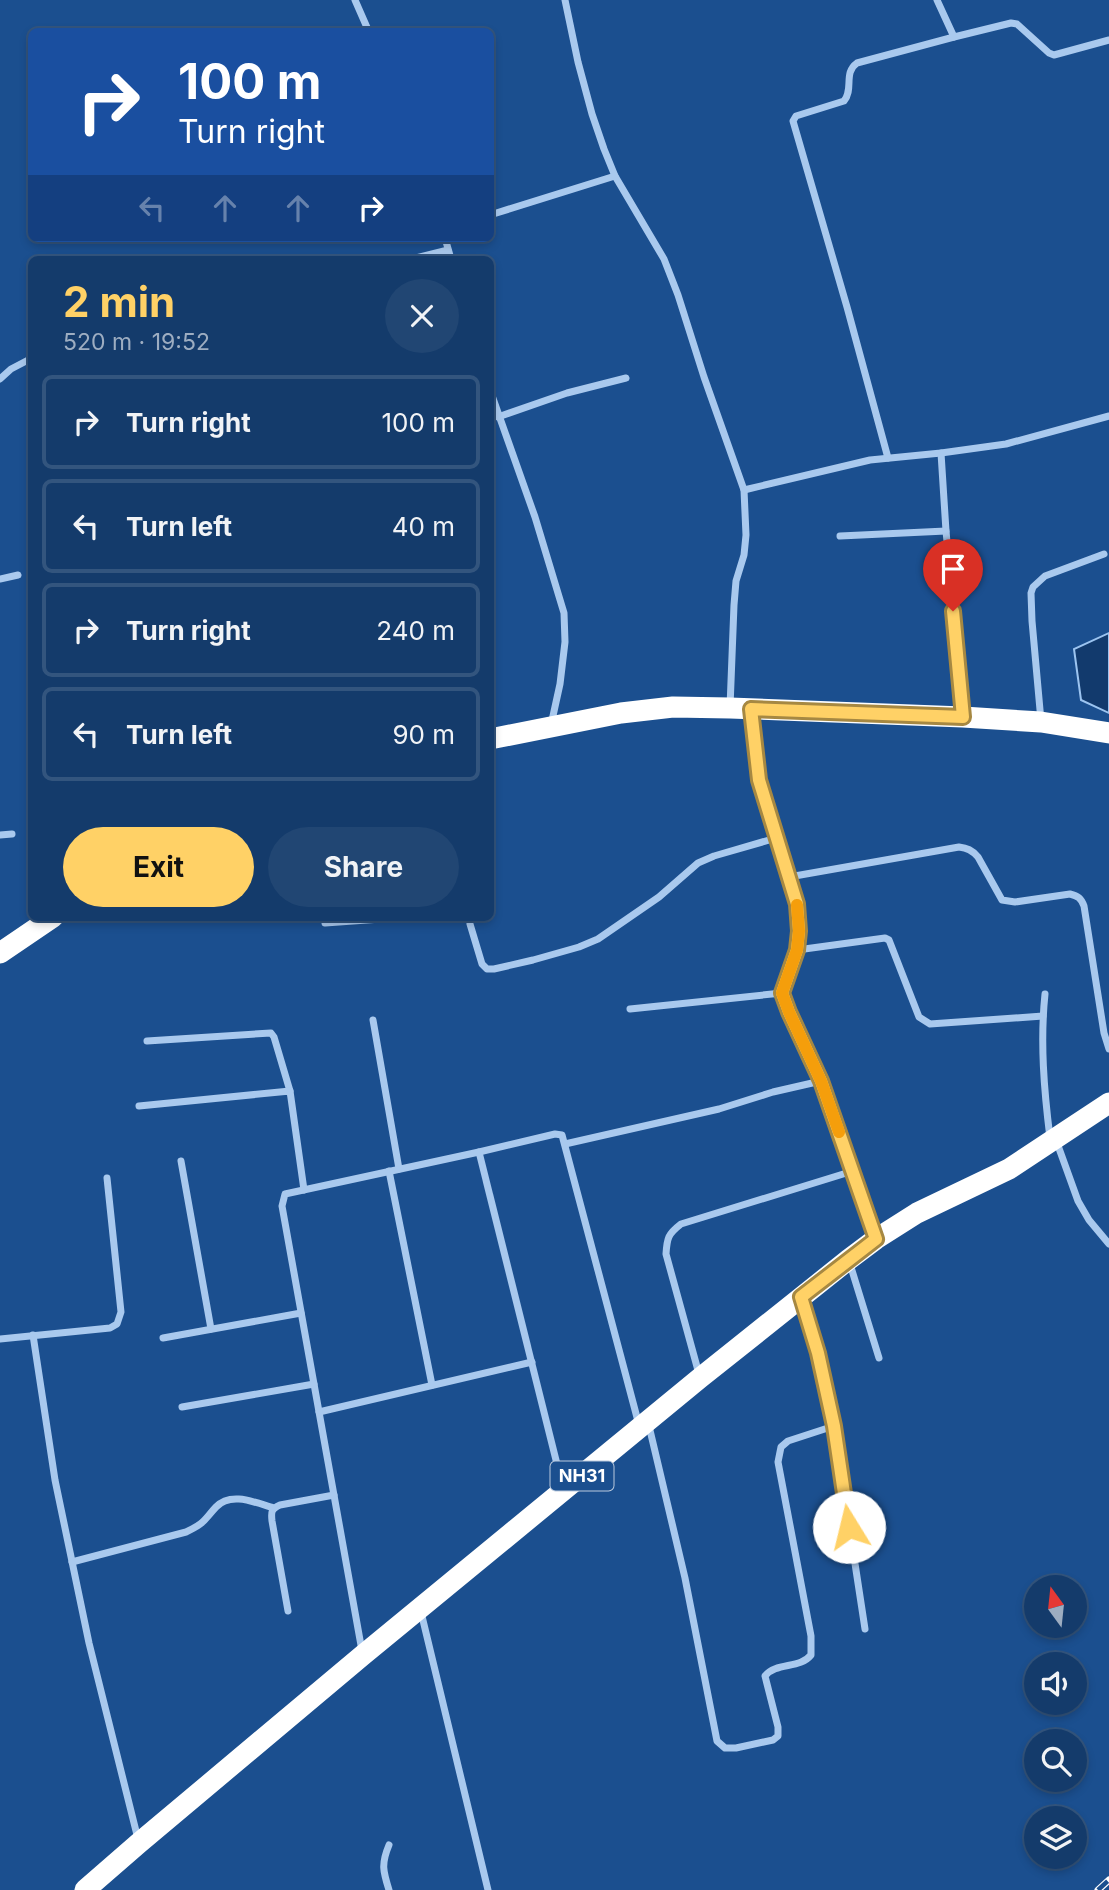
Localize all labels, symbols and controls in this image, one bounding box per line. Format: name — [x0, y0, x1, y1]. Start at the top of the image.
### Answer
text: 100 m — [178, 52, 322, 111]
icon: right — [63, 56, 154, 147]
text: Turn right — [178, 112, 325, 151]
icon: left — [133, 189, 171, 227]
icon: ahead — [206, 189, 244, 227]
icon: ahead — [279, 189, 317, 227]
icon: right — [352, 189, 390, 227]
text: 2 min — [63, 276, 175, 327]
button: close — [385, 279, 459, 353]
text: 520 m · 19:52 — [63, 328, 210, 356]
icon: right — [67, 403, 105, 441]
text: Turn right — [126, 407, 251, 438]
text: 100 m — [382, 407, 455, 438]
icon: left — [67, 507, 105, 545]
text: Turn left — [126, 511, 232, 542]
text: 40 m — [392, 511, 455, 542]
pin — [923, 539, 983, 611]
icon: arrive — [934, 550, 972, 588]
icon: right — [67, 611, 105, 649]
text: Turn right — [126, 615, 251, 646]
text: 240 m — [376, 615, 455, 646]
icon: left — [67, 715, 105, 753]
text: Turn left — [126, 719, 232, 750]
text: 90 m — [392, 719, 455, 750]
button: Exit — [63, 827, 254, 907]
button: Share — [268, 827, 459, 907]
road number: NH31 — [550, 1462, 614, 1490]
position arrow — [812, 1490, 886, 1564]
north arrow — [1024, 1575, 1087, 1638]
map controls — [1024, 1575, 1087, 1869]
button: sound — [1024, 1652, 1087, 1715]
button: search — [1024, 1729, 1087, 1792]
button: layers — [1024, 1806, 1087, 1869]

